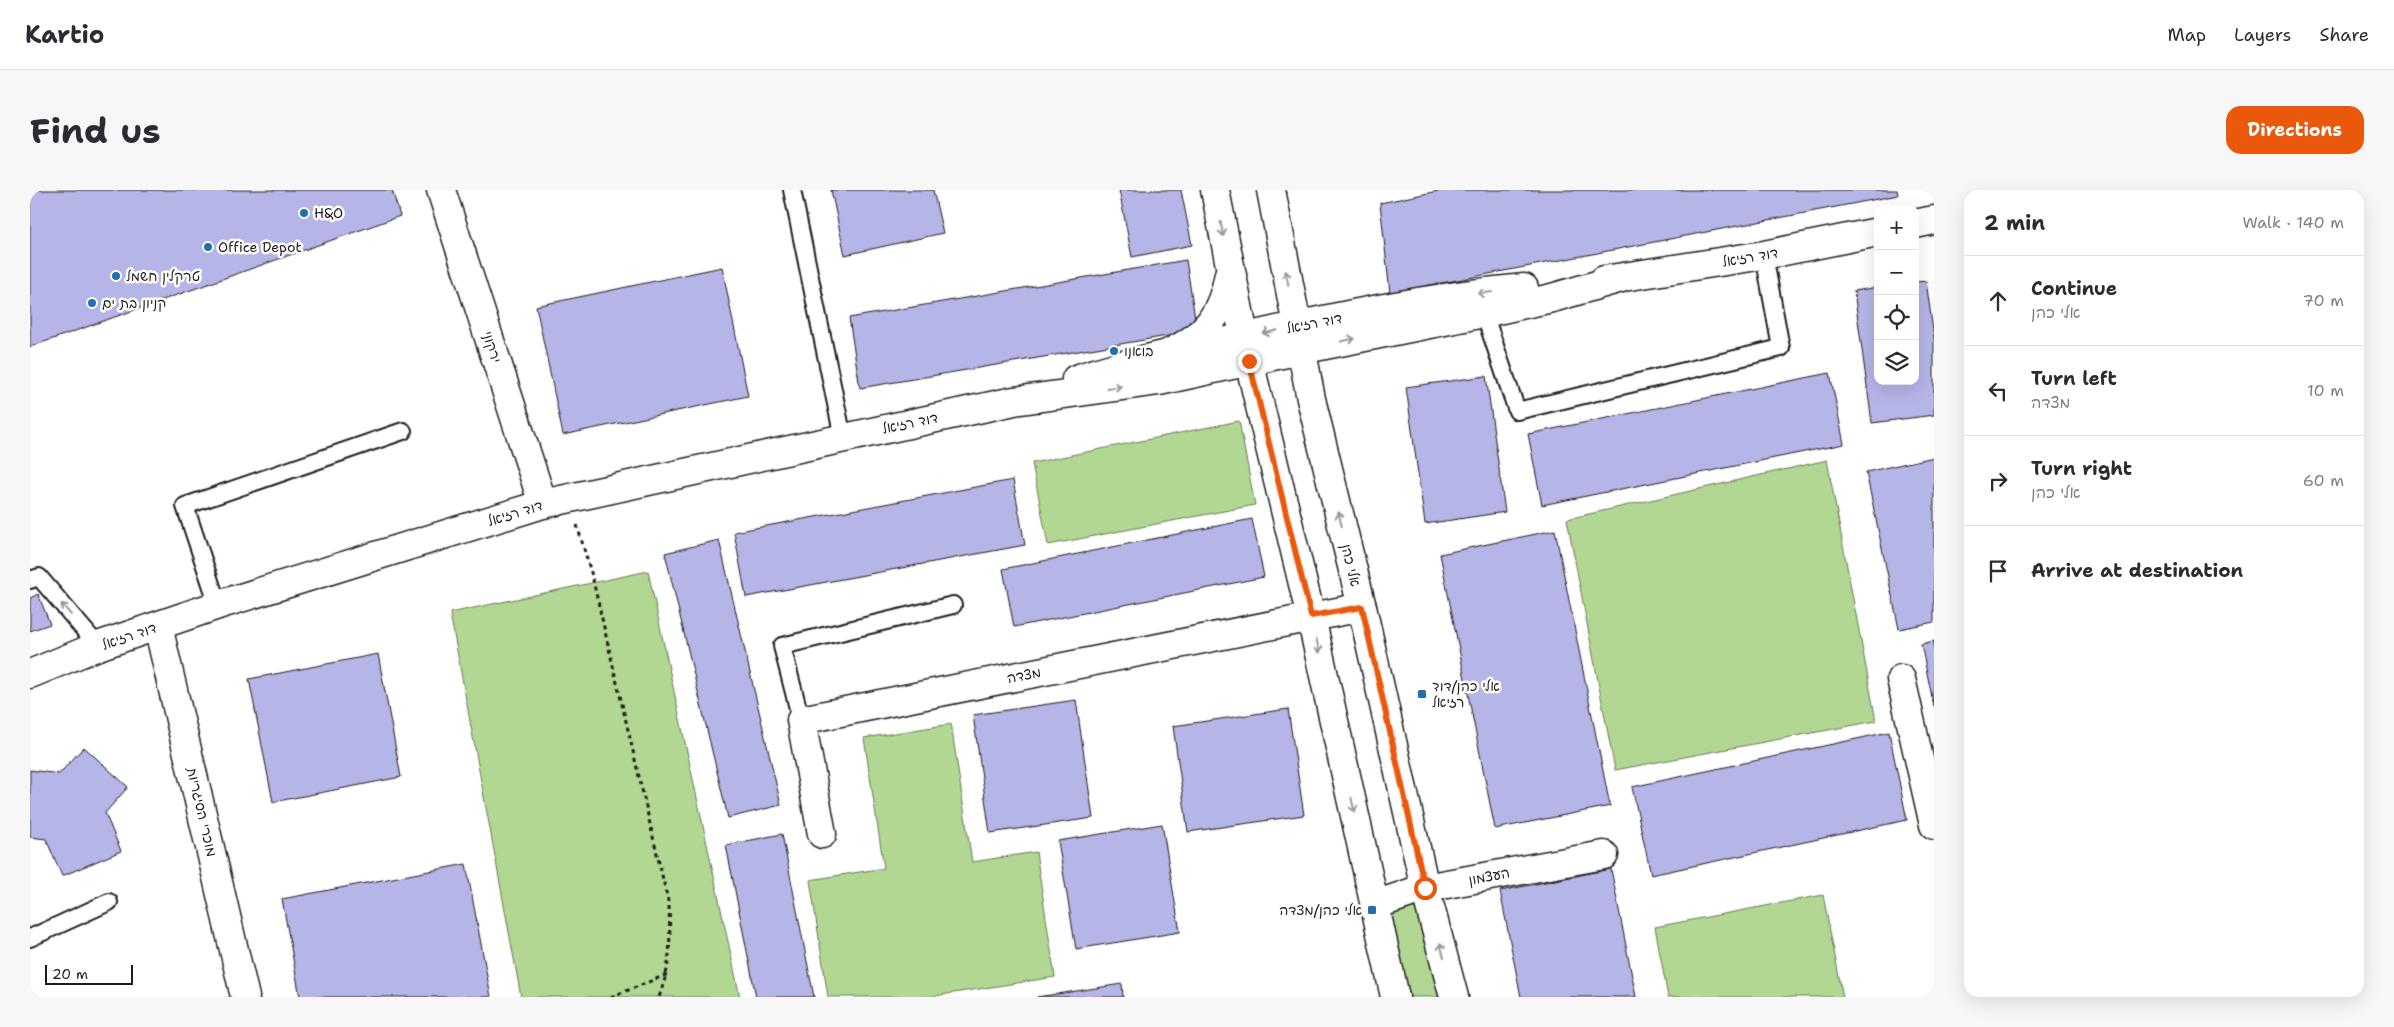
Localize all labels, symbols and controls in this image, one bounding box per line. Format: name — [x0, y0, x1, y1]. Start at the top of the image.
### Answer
text: Kartio — [25, 19, 104, 51]
text: Map — [2168, 23, 2206, 47]
text: Layers — [2234, 23, 2291, 47]
text: Share — [2319, 23, 2369, 47]
button: Directions — [2226, 106, 2364, 154]
text: Find us — [30, 107, 161, 154]
place label: H&O — [314, 204, 343, 222]
map controls — [1874, 205, 1919, 385]
button: + — [1874, 205, 1919, 250]
marker: H&O — [298, 207, 310, 219]
text: 2 min — [1984, 209, 2045, 237]
text: Walk · 140 m — [2242, 212, 2344, 233]
one-way arrow — [1218, 220, 1228, 236]
place label: Office Depot — [218, 238, 302, 256]
marker: Office Depot — [202, 241, 214, 253]
street label: דוד רזיאל — [1721, 243, 1779, 271]
button: − — [1874, 250, 1919, 295]
place label: טרקלין חשמל — [126, 267, 200, 285]
marker: טרקלין חשמל — [110, 270, 122, 282]
one-way arrow — [1282, 270, 1291, 286]
text: Continue — [2031, 276, 2117, 301]
icon: ahead — [1984, 287, 2012, 315]
one-way arrow — [1478, 288, 1494, 298]
text: 70 m — [2303, 290, 2344, 311]
place label: קניון בת ים — [102, 294, 166, 312]
button: locate — [1874, 295, 1919, 340]
marker: קניון בת ים — [86, 297, 98, 309]
text: אלי כהן — [2031, 302, 2080, 323]
street label: דוד רזיאל — [1284, 309, 1344, 337]
one-way arrow — [1262, 328, 1278, 337]
street label: ירקוני — [478, 329, 506, 365]
one-way arrow — [1340, 335, 1356, 344]
button: layers — [1874, 340, 1919, 385]
place label: בואנו — [1124, 342, 1154, 360]
marker: בואנו — [1108, 345, 1120, 357]
route end — [1238, 350, 1261, 373]
text: Turn left — [2031, 366, 2117, 391]
icon: left — [1984, 377, 2012, 405]
text: 10 m — [2307, 380, 2344, 401]
one-way arrow — [1106, 382, 1122, 392]
text: מצדה — [2031, 392, 2070, 413]
street label: דוד רזיאל — [880, 408, 940, 438]
text: Turn right — [2031, 456, 2132, 481]
icon: right — [1984, 467, 2012, 495]
text: 60 m — [2303, 470, 2344, 491]
text: אלי כהן — [2031, 482, 2080, 503]
street label: דוד רזיאל — [485, 496, 545, 530]
one-way arrow — [1335, 512, 1344, 528]
street label: אלי כהן — [1337, 542, 1365, 589]
icon: arrive — [1984, 557, 2012, 585]
text: Arrive at destination — [2031, 558, 2243, 583]
one-way arrow — [61, 603, 72, 616]
street label: דוד רזיאל — [99, 618, 159, 654]
one-way arrow — [1313, 638, 1323, 654]
street label: מצדה — [1005, 663, 1043, 687]
place label: אלי כהן/דוד רזיאל — [1432, 677, 1500, 711]
marker: אלי כהן/דוד רזיאל — [1416, 688, 1428, 700]
street label: מוכרי הסיגריות — [183, 765, 221, 859]
one-way arrow — [1349, 797, 1358, 813]
street label: העצמון — [1467, 863, 1511, 889]
route start — [1414, 877, 1437, 900]
place label: אלי כהן/מצדה — [1279, 901, 1362, 919]
marker: אלי כהן/מצדה — [1366, 904, 1378, 916]
one-way arrow — [1436, 942, 1446, 958]
scale bar — [45, 962, 132, 985]
text: 20 m — [52, 965, 88, 983]

